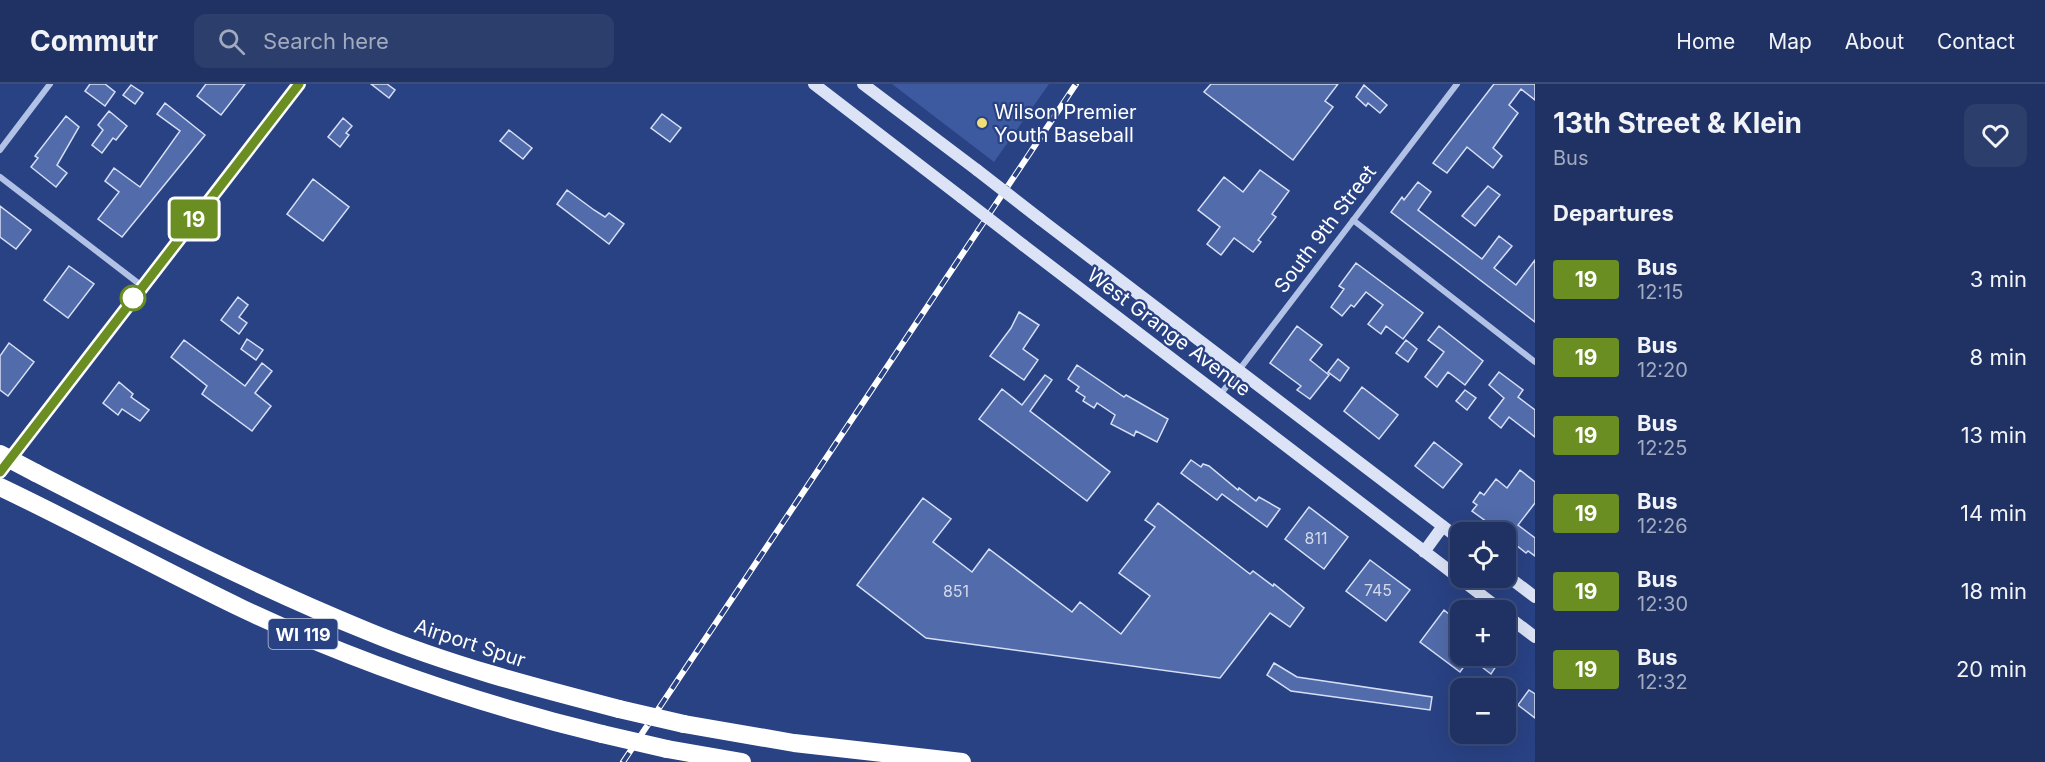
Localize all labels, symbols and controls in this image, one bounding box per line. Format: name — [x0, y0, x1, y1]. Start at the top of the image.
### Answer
search box — [194, 14, 614, 68]
text: Commutr — [30, 24, 158, 58]
icon: search — [215, 25, 248, 58]
text: Search here — [263, 28, 389, 54]
text: Home — [1676, 29, 1735, 54]
text: Map — [1768, 29, 1812, 54]
text: About — [1845, 29, 1904, 54]
text: Contact — [1937, 29, 2015, 54]
place label: Wilson Premier Youth Baseball — [994, 100, 1137, 147]
button: heart — [1964, 104, 2027, 167]
text: 13th Street & Klein — [1553, 106, 1802, 140]
marker: Wilson Premier Youth Baseball — [975, 116, 989, 130]
text: Bus — [1553, 146, 1588, 170]
street label: South 9th Street — [1269, 160, 1381, 298]
line badge: 19 — [167, 200, 221, 238]
text: Departures — [1553, 200, 1674, 226]
text: 19 — [183, 207, 205, 232]
text: Bus — [1637, 254, 1678, 280]
street label: West Grange Avenue — [1083, 263, 1255, 401]
text: 3 min — [1970, 266, 2027, 292]
text: 19 — [1575, 267, 1597, 292]
text: 12:15 — [1637, 280, 1683, 304]
unlabelled marker — [120, 285, 146, 311]
text: Bus — [1637, 332, 1678, 358]
text: 8 min — [1970, 344, 2027, 370]
text: 19 — [1575, 345, 1597, 370]
text: 12:20 — [1637, 358, 1688, 382]
text: Bus — [1637, 410, 1678, 436]
text: 13 min — [1961, 422, 2027, 448]
text: 19 — [1575, 423, 1597, 448]
text: 12:25 — [1637, 436, 1687, 460]
text: Bus — [1637, 488, 1678, 514]
text: 14 min — [1960, 500, 2027, 526]
text: 19 — [1575, 501, 1597, 526]
text: 12:26 — [1637, 514, 1688, 538]
map controls — [1450, 522, 1516, 744]
button: locate — [1450, 522, 1516, 588]
house number: 811 — [1305, 528, 1327, 548]
text: Bus — [1637, 566, 1678, 592]
text: 18 min — [1961, 578, 2027, 604]
text: 19 — [1575, 579, 1597, 604]
house number: 745 — [1364, 580, 1392, 600]
house number: 851 — [943, 581, 969, 601]
text: 12:30 — [1637, 592, 1688, 616]
button: + — [1450, 600, 1516, 666]
street label: Airport Spur — [411, 614, 529, 672]
road number: WI 119 — [268, 619, 338, 649]
text: Bus — [1637, 644, 1678, 670]
text: 20 min — [1956, 656, 2027, 682]
text: 19 — [1575, 657, 1597, 682]
text: 12:32 — [1637, 670, 1688, 694]
button: − — [1450, 678, 1516, 744]

